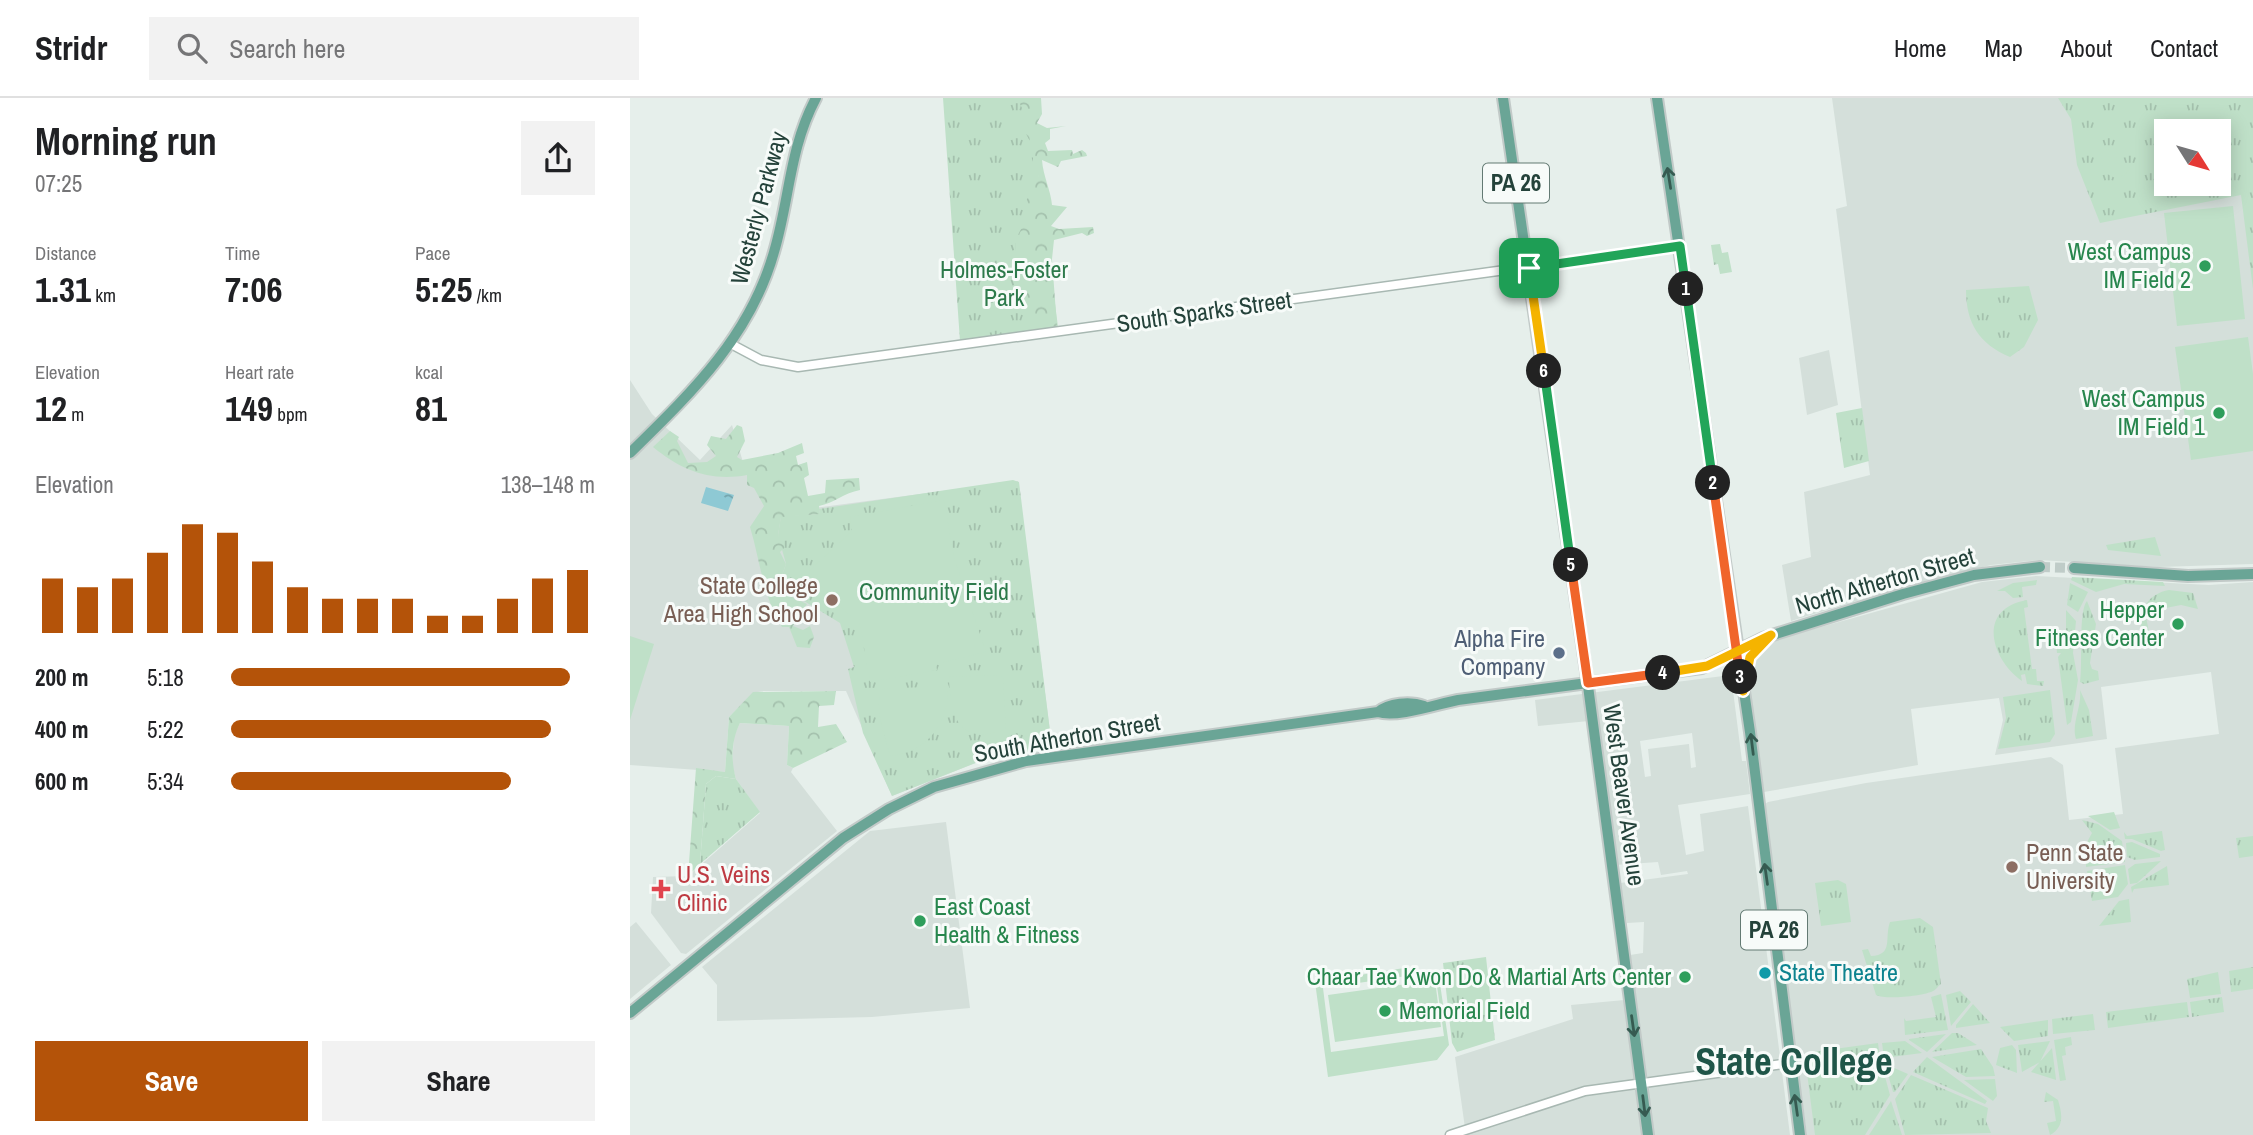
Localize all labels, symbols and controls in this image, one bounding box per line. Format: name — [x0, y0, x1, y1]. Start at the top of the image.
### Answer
search box — [149, 17, 639, 80]
text: Stridr — [35, 26, 107, 70]
icon: search — [173, 29, 211, 67]
text: Search here — [229, 31, 345, 66]
text: Home — [1894, 32, 1946, 64]
text: Map — [1984, 32, 2023, 64]
text: About — [2061, 32, 2112, 64]
text: Contact — [2150, 32, 2218, 64]
text: Morning run — [35, 116, 217, 167]
north arrow — [2154, 119, 2231, 196]
map controls — [2154, 119, 2231, 196]
button: share — [521, 121, 595, 195]
street label: Westerly Parkway — [722, 128, 794, 288]
road number: PA 26 — [1483, 164, 1549, 202]
one-way arrow — [1663, 167, 1676, 190]
text: 07:25 — [35, 168, 82, 199]
place label: West Campus IM Field 2 — [2068, 235, 2191, 295]
pin — [1499, 238, 1559, 298]
text: Distance — [35, 240, 96, 266]
text: Time — [225, 240, 260, 266]
text: Pace — [415, 240, 451, 266]
icon: arrive — [1510, 249, 1548, 287]
park label: Holmes-Foster Park — [940, 253, 1068, 313]
marker: West Campus IM Field 2 — [2197, 258, 2213, 274]
text: 1.31 — [35, 266, 91, 313]
text: 7:06 — [225, 266, 282, 313]
text: 5:25 — [415, 266, 472, 313]
pin: 1 — [1668, 272, 1704, 306]
text: 1 — [1681, 275, 1690, 301]
text: km — [91, 282, 116, 308]
text: /km — [472, 282, 502, 308]
street label: South Sparks Street — [1114, 283, 1294, 339]
pin: 6 — [1527, 354, 1562, 388]
text: 6 — [1539, 357, 1548, 383]
text: Elevation — [35, 359, 100, 385]
text: Heart rate — [225, 359, 294, 385]
text: kcal — [415, 359, 443, 385]
place label: West Campus IM Field 1 — [2082, 382, 2205, 442]
text: 12 — [35, 385, 67, 432]
text: 149 — [225, 385, 273, 432]
text: 81 — [415, 385, 447, 432]
text: m — [67, 401, 84, 427]
text: bpm — [273, 401, 308, 427]
marker: West Campus IM Field 1 — [2211, 405, 2227, 421]
pin: 2 — [1696, 466, 1730, 500]
text: Elevation — [35, 469, 114, 500]
text: 138–148 m — [501, 469, 595, 500]
text: 2 — [1708, 469, 1717, 495]
street label: North Atherton Street — [1791, 539, 1979, 621]
pin: 5 — [1553, 547, 1588, 582]
text: 5 — [1566, 551, 1575, 577]
place label: State College Area High School — [663, 569, 818, 629]
park label: Community Field — [859, 575, 1009, 607]
marker: State College Area High School — [824, 592, 840, 608]
place label: Hepper Fitness Center — [2035, 593, 2164, 653]
marker: Hepper Fitness Center — [2170, 616, 2186, 632]
place label: Alpha Fire Company — [1453, 622, 1545, 682]
marker: Alpha Fire Company — [1551, 645, 1567, 661]
pin: 4 — [1646, 656, 1680, 690]
text: 4 — [1658, 659, 1667, 685]
pin: 3 — [1722, 660, 1758, 694]
text: 200 m — [35, 662, 88, 693]
text: 5:18 — [147, 662, 184, 693]
text: 3 — [1735, 663, 1744, 689]
street label: West Beaver Avenue — [1596, 702, 1654, 888]
street label: South Atherton Street — [971, 705, 1163, 769]
text: 400 m — [35, 714, 88, 745]
text: 5:22 — [147, 714, 184, 745]
one-way arrow — [1745, 733, 1758, 756]
text: 600 m — [35, 766, 88, 797]
text: 5:34 — [147, 766, 184, 797]
place label: Penn State University — [2026, 836, 2123, 896]
place label: U.S. Veins Clinic — [677, 858, 770, 918]
marker: Penn State University — [2004, 859, 2020, 875]
one-way arrow — [1760, 863, 1773, 886]
marker: U.S. Veins Clinic — [651, 879, 671, 899]
place label: East Coast Health & Fitness — [934, 890, 1080, 950]
road number: PA 26 — [1741, 910, 1807, 950]
marker: East Coast Health & Fitness — [912, 913, 928, 929]
place label: State Theatre — [1779, 956, 1898, 988]
place label: Chaar Tae Kwon Do & Martial Arts Center — [1307, 960, 1671, 992]
marker: State Theatre — [1757, 965, 1773, 981]
marker: Chaar Tae Kwon Do & Martial Arts Center — [1677, 969, 1693, 985]
place label: Memorial Field — [1399, 994, 1530, 1026]
marker: Memorial Field — [1377, 1003, 1393, 1019]
one-way arrow — [1626, 1014, 1639, 1036]
district label: State College — [1695, 1036, 1893, 1087]
button: Save — [35, 1041, 308, 1121]
button: Share — [322, 1041, 595, 1121]
one-way arrow — [1789, 1094, 1802, 1117]
one-way arrow — [1638, 1095, 1651, 1117]

